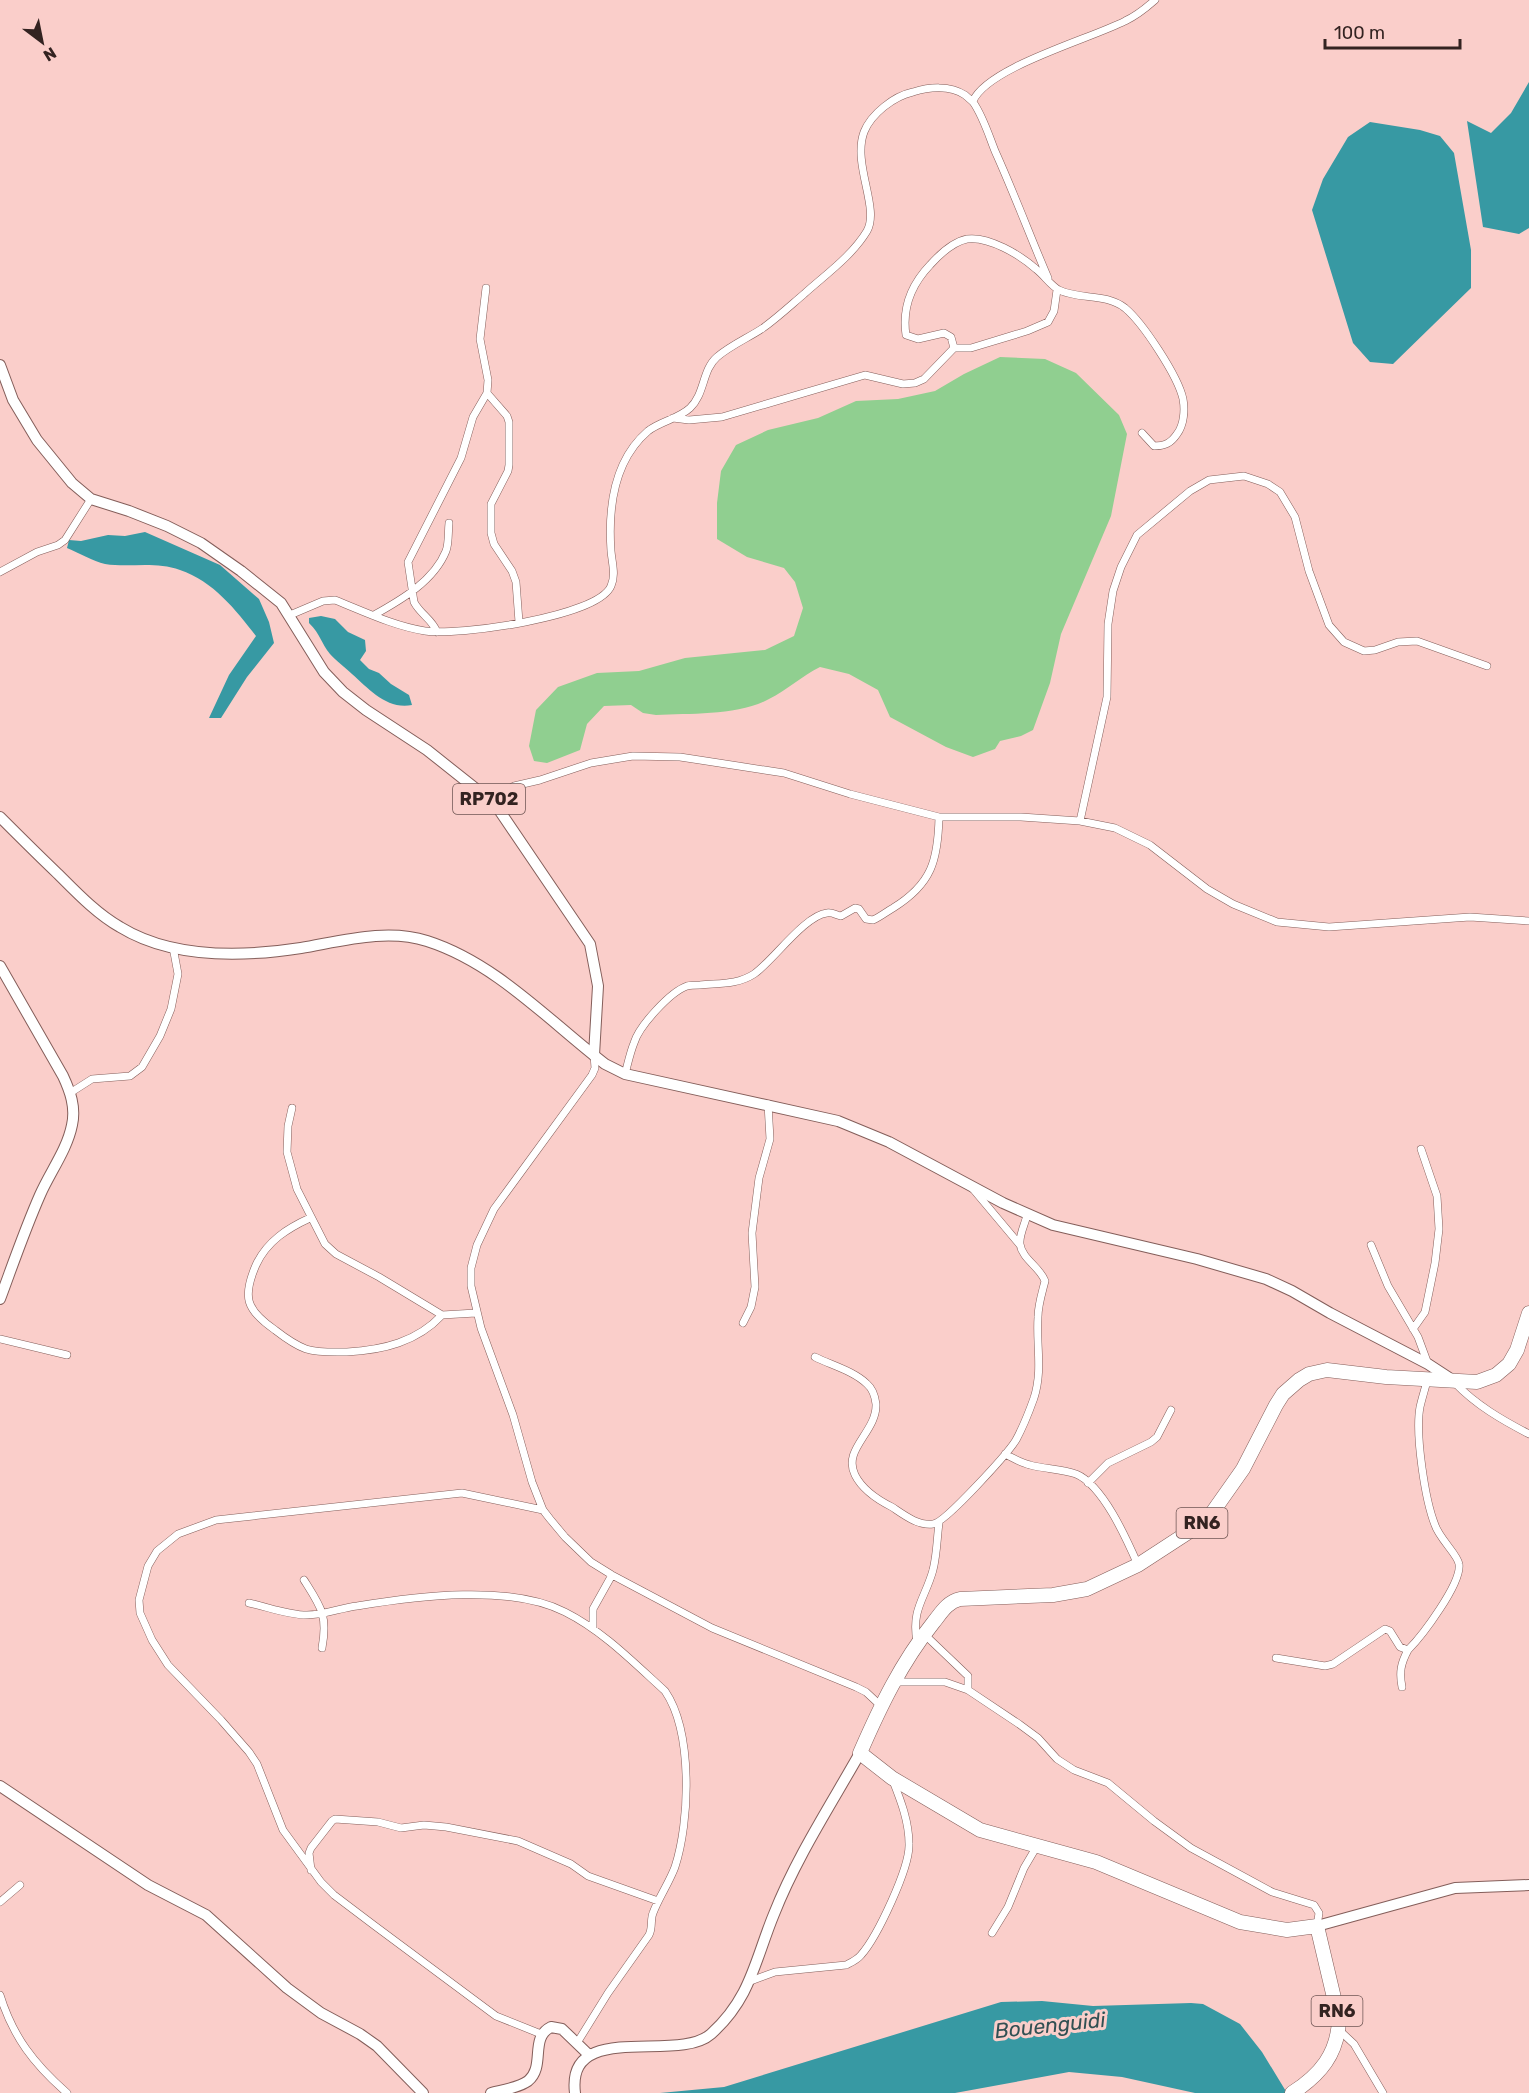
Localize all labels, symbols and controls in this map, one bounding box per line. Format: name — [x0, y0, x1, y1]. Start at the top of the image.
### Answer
north arrow — [12, 12, 72, 72]
scale bar — [1325, 12, 1460, 50]
text: 100 m — [1334, 22, 1385, 44]
text: N — [40, 43, 60, 65]
road number: RP702 — [453, 784, 525, 814]
road number: RN6 — [1176, 1508, 1228, 1538]
road number: RN6 — [1312, 1996, 1362, 2026]
water label: Bouenguidi — [993, 2007, 1107, 2043]

